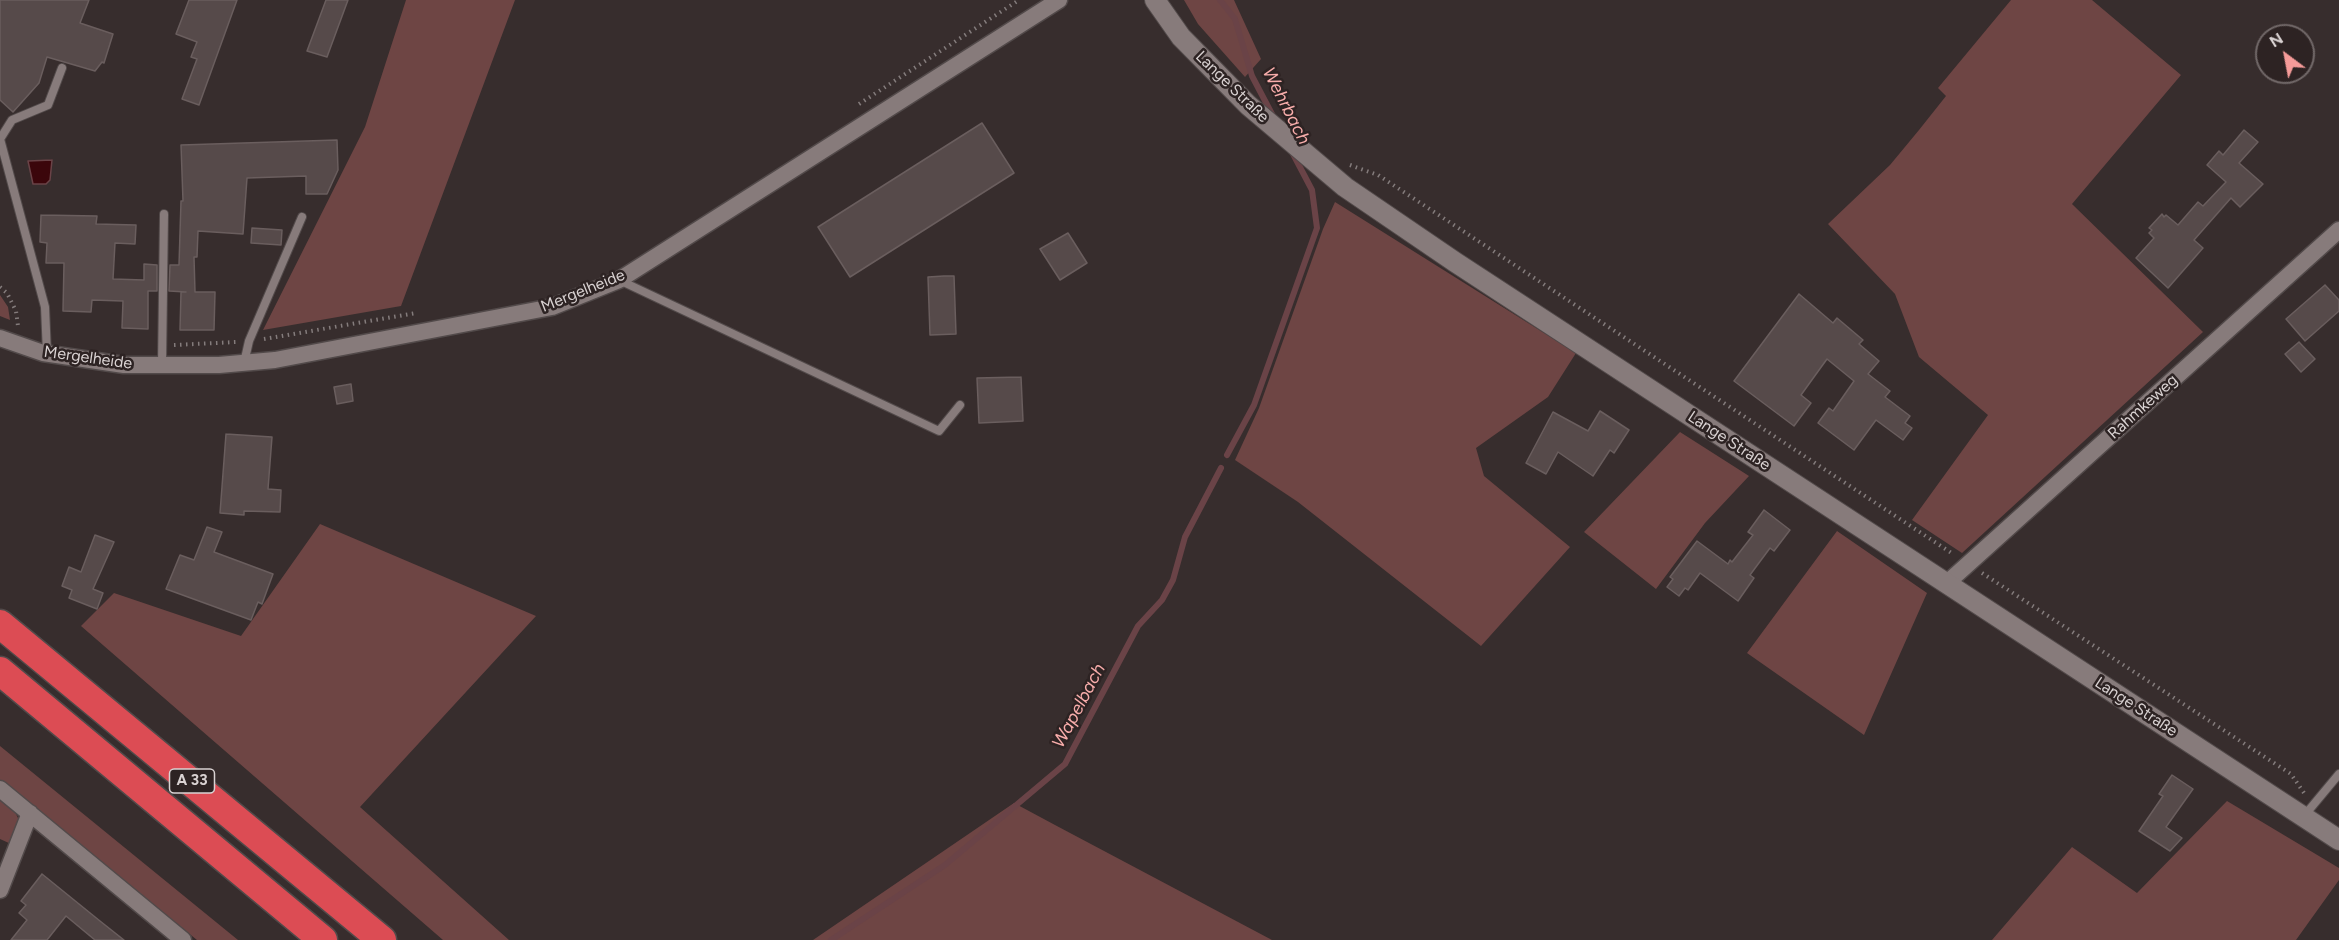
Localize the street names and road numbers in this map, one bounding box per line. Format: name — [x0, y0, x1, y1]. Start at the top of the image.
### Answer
street label: Lange Straße — [1191, 47, 1273, 127]
street label: Mergelheide — [538, 265, 628, 317]
street label: Mergelheide — [43, 342, 133, 374]
street label: Rahmkeweg — [2104, 371, 2182, 443]
street label: Lange Straße — [1684, 407, 1774, 475]
street label: Lange Straße — [2091, 673, 2181, 741]
road number: A 33 — [170, 769, 214, 793]

